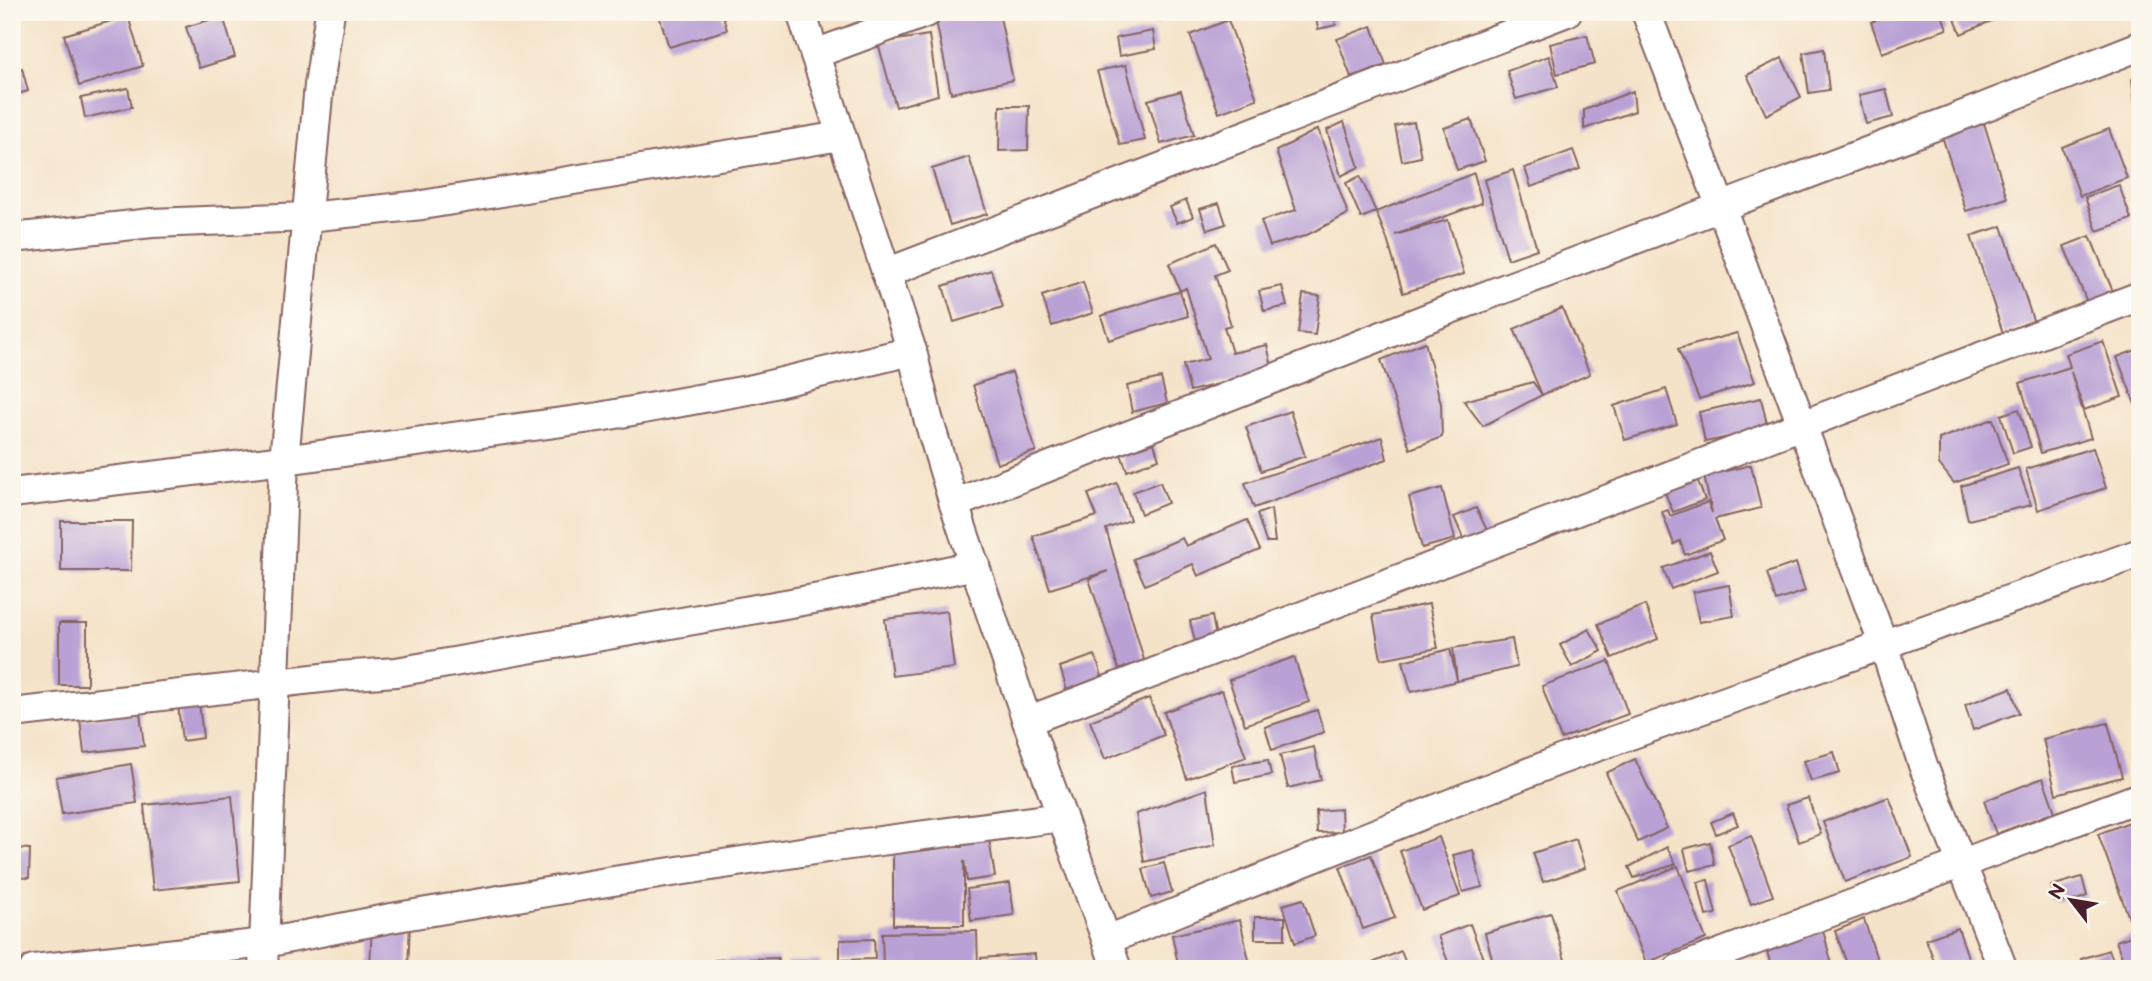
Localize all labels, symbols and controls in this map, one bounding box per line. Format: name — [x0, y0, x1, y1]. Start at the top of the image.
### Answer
north arrow — [2036, 866, 2106, 936]
text: N — [2044, 880, 2071, 904]

